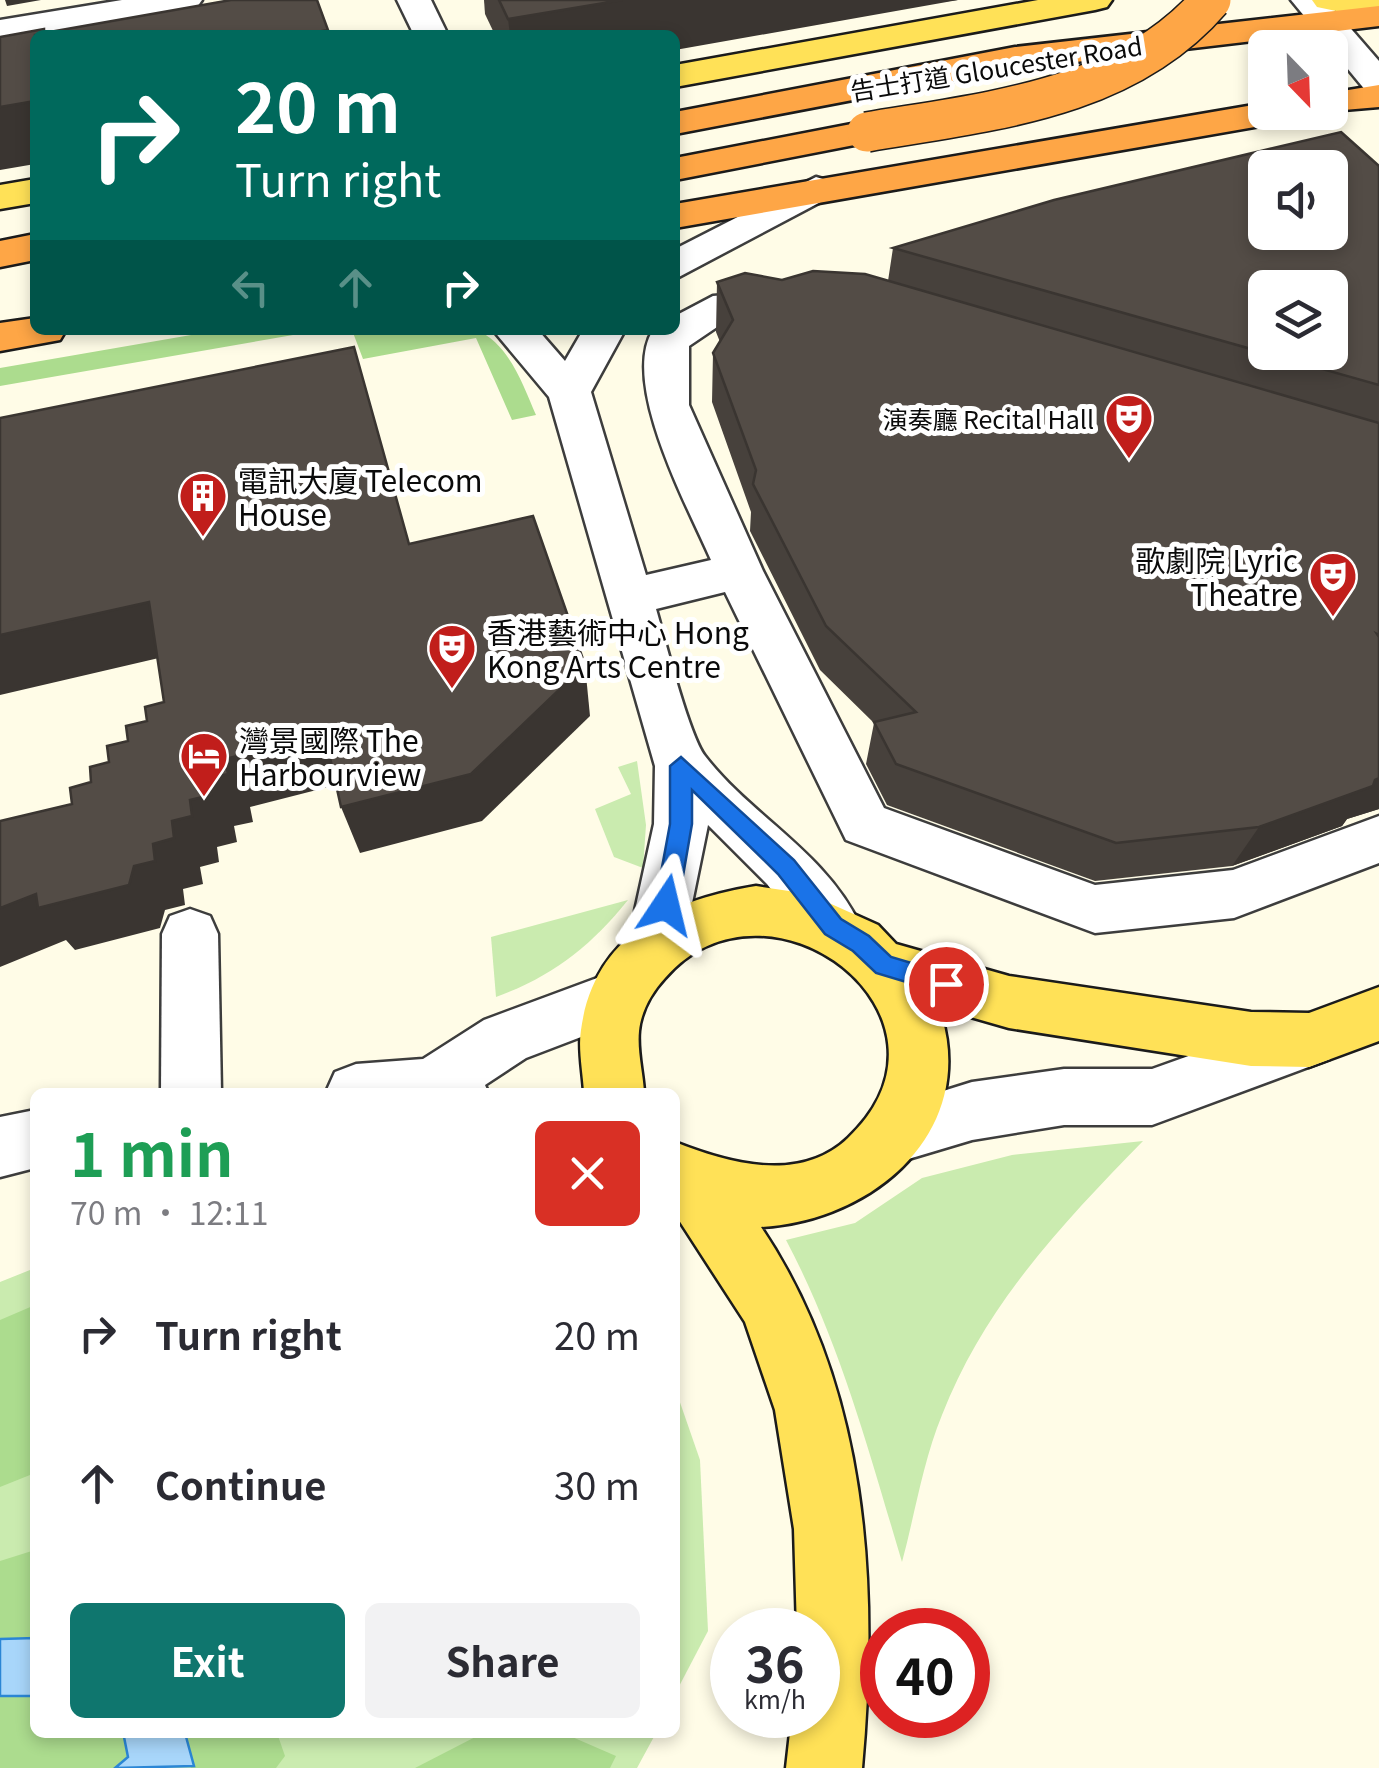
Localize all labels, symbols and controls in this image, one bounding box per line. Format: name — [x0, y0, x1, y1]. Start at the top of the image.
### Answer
street label: 告士打道 Gloucester Road — [847, 26, 1145, 108]
north arrow — [1248, 30, 1348, 130]
map controls — [1248, 30, 1348, 370]
text: 20 m — [235, 52, 401, 153]
icon: right — [70, 70, 200, 200]
text: Turn right — [235, 145, 441, 210]
button: sound — [1248, 150, 1348, 250]
icon: left — [223, 260, 278, 315]
icon: ahead — [328, 260, 383, 315]
icon: right — [433, 260, 488, 315]
button: layers — [1248, 270, 1348, 370]
theatre icon: 演奏廳 Recital Hall — [1103, 392, 1155, 460]
place label: 演奏廳 Recital Hall — [882, 400, 1094, 436]
place label: 電訊大廈 Telecom House — [238, 457, 483, 535]
building icon: 電訊大廈 Telecom House — [177, 470, 229, 538]
place label: 歌劇院 Lyric Theatre — [1135, 537, 1298, 615]
theatre icon: 歌劇院 Lyric Theatre — [1307, 550, 1359, 618]
place label: 香港藝術中心 Hong Kong Arts Centre — [487, 609, 749, 687]
theatre icon: 香港藝術中心 Hong Kong Arts Centre — [426, 622, 478, 690]
place label: 灣景國際 The Harbourview — [239, 717, 421, 795]
hotel icon: 灣景國際 The Harbourview — [178, 730, 230, 798]
position arrow — [614, 853, 718, 957]
pin — [904, 942, 989, 1027]
icon: arrive — [919, 957, 974, 1012]
text: 1 min — [70, 1107, 234, 1194]
button: close — [535, 1121, 640, 1226]
text: 70 m · 12:11 — [70, 1188, 269, 1234]
icon: right — [70, 1306, 125, 1361]
text: Turn right — [155, 1306, 342, 1361]
text: 20 m — [554, 1306, 640, 1361]
icon: ahead — [70, 1456, 125, 1511]
text: Continue — [155, 1456, 326, 1511]
text: 30 m — [554, 1456, 640, 1511]
button: Exit — [70, 1603, 345, 1718]
button: Share — [365, 1603, 640, 1718]
speed limit sign: 40 — [860, 1608, 990, 1738]
text: 36 — [746, 1625, 805, 1697]
text: km/h — [744, 1680, 806, 1716]

